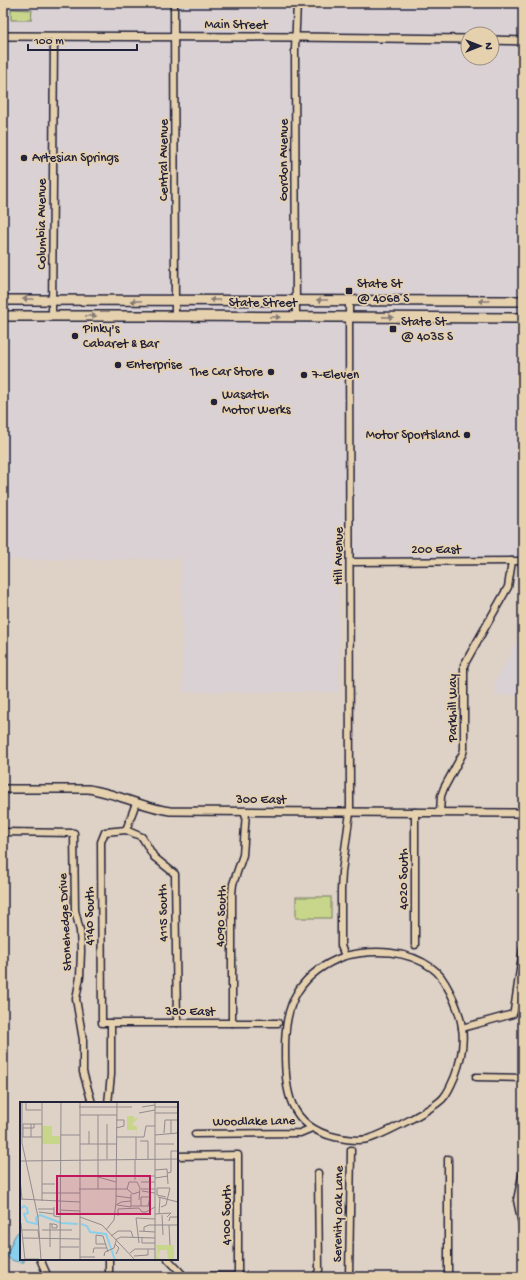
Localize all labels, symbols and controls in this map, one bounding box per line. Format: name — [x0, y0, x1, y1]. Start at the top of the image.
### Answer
street label: Main Street — [205, 18, 269, 33]
scale bar — [28, 26, 137, 52]
north arrow — [460, 26, 500, 66]
text: 100 m — [33, 35, 64, 49]
text: N — [482, 42, 494, 50]
street label: Central Avenue — [157, 119, 172, 201]
street label: Gordon Avenue — [277, 119, 292, 201]
place label: Artesian Springs — [32, 151, 120, 166]
marker: Artesian Springs — [19, 153, 29, 163]
street label: Columbia Avenue — [35, 178, 50, 270]
place label: State St @ 4068 S — [357, 277, 410, 307]
marker: State St @ 4068 S — [344, 286, 354, 296]
one-way arrow — [21, 296, 34, 302]
street label: State Street — [229, 296, 299, 311]
one-way arrow — [208, 297, 221, 303]
one-way arrow — [315, 297, 328, 303]
one-way arrow — [129, 298, 142, 304]
one-way arrow — [477, 298, 490, 304]
one-way arrow — [85, 313, 98, 319]
one-way arrow — [269, 314, 282, 320]
one-way arrow — [382, 314, 395, 320]
place label: State St @ 4035 S — [401, 315, 454, 345]
place label: Pinky's Cabaret & Bar — [82, 322, 160, 352]
marker: State St @ 4035 S — [388, 324, 398, 334]
marker: Pinky's Cabaret & Bar — [70, 331, 80, 341]
place label: Enterprise — [126, 358, 182, 373]
marker: Enterprise — [113, 360, 123, 370]
place label: The Car Store — [189, 365, 263, 380]
marker: The Car Store — [266, 367, 276, 377]
place label: 7-Eleven — [311, 368, 360, 383]
marker: 7-Eleven — [299, 370, 309, 380]
place label: Wasatch Motor Werks — [222, 388, 292, 418]
marker: Wasatch Motor Werks — [209, 397, 219, 407]
place label: Motor Sportsland — [366, 428, 460, 443]
marker: Motor Sportsland — [462, 430, 472, 440]
street label: Hill Avenue — [332, 527, 347, 585]
street label: 200 East — [411, 543, 462, 558]
street label: Parkhill Way — [446, 673, 461, 743]
street label: 300 East — [235, 793, 288, 808]
street label: 4020 South — [397, 848, 412, 910]
street label: Stonehedge Drive — [56, 872, 76, 971]
street label: 4115 South — [156, 884, 172, 942]
street label: 4090 South — [213, 885, 231, 947]
street label: 4140 South — [83, 886, 98, 946]
street label: 380 East — [164, 1005, 217, 1020]
inset map — [20, 1102, 178, 1260]
street label: Woodlake Lane — [213, 1114, 296, 1130]
street label: Serenity Oak Lane — [331, 1165, 347, 1262]
street label: 4100 South — [220, 1185, 235, 1245]

